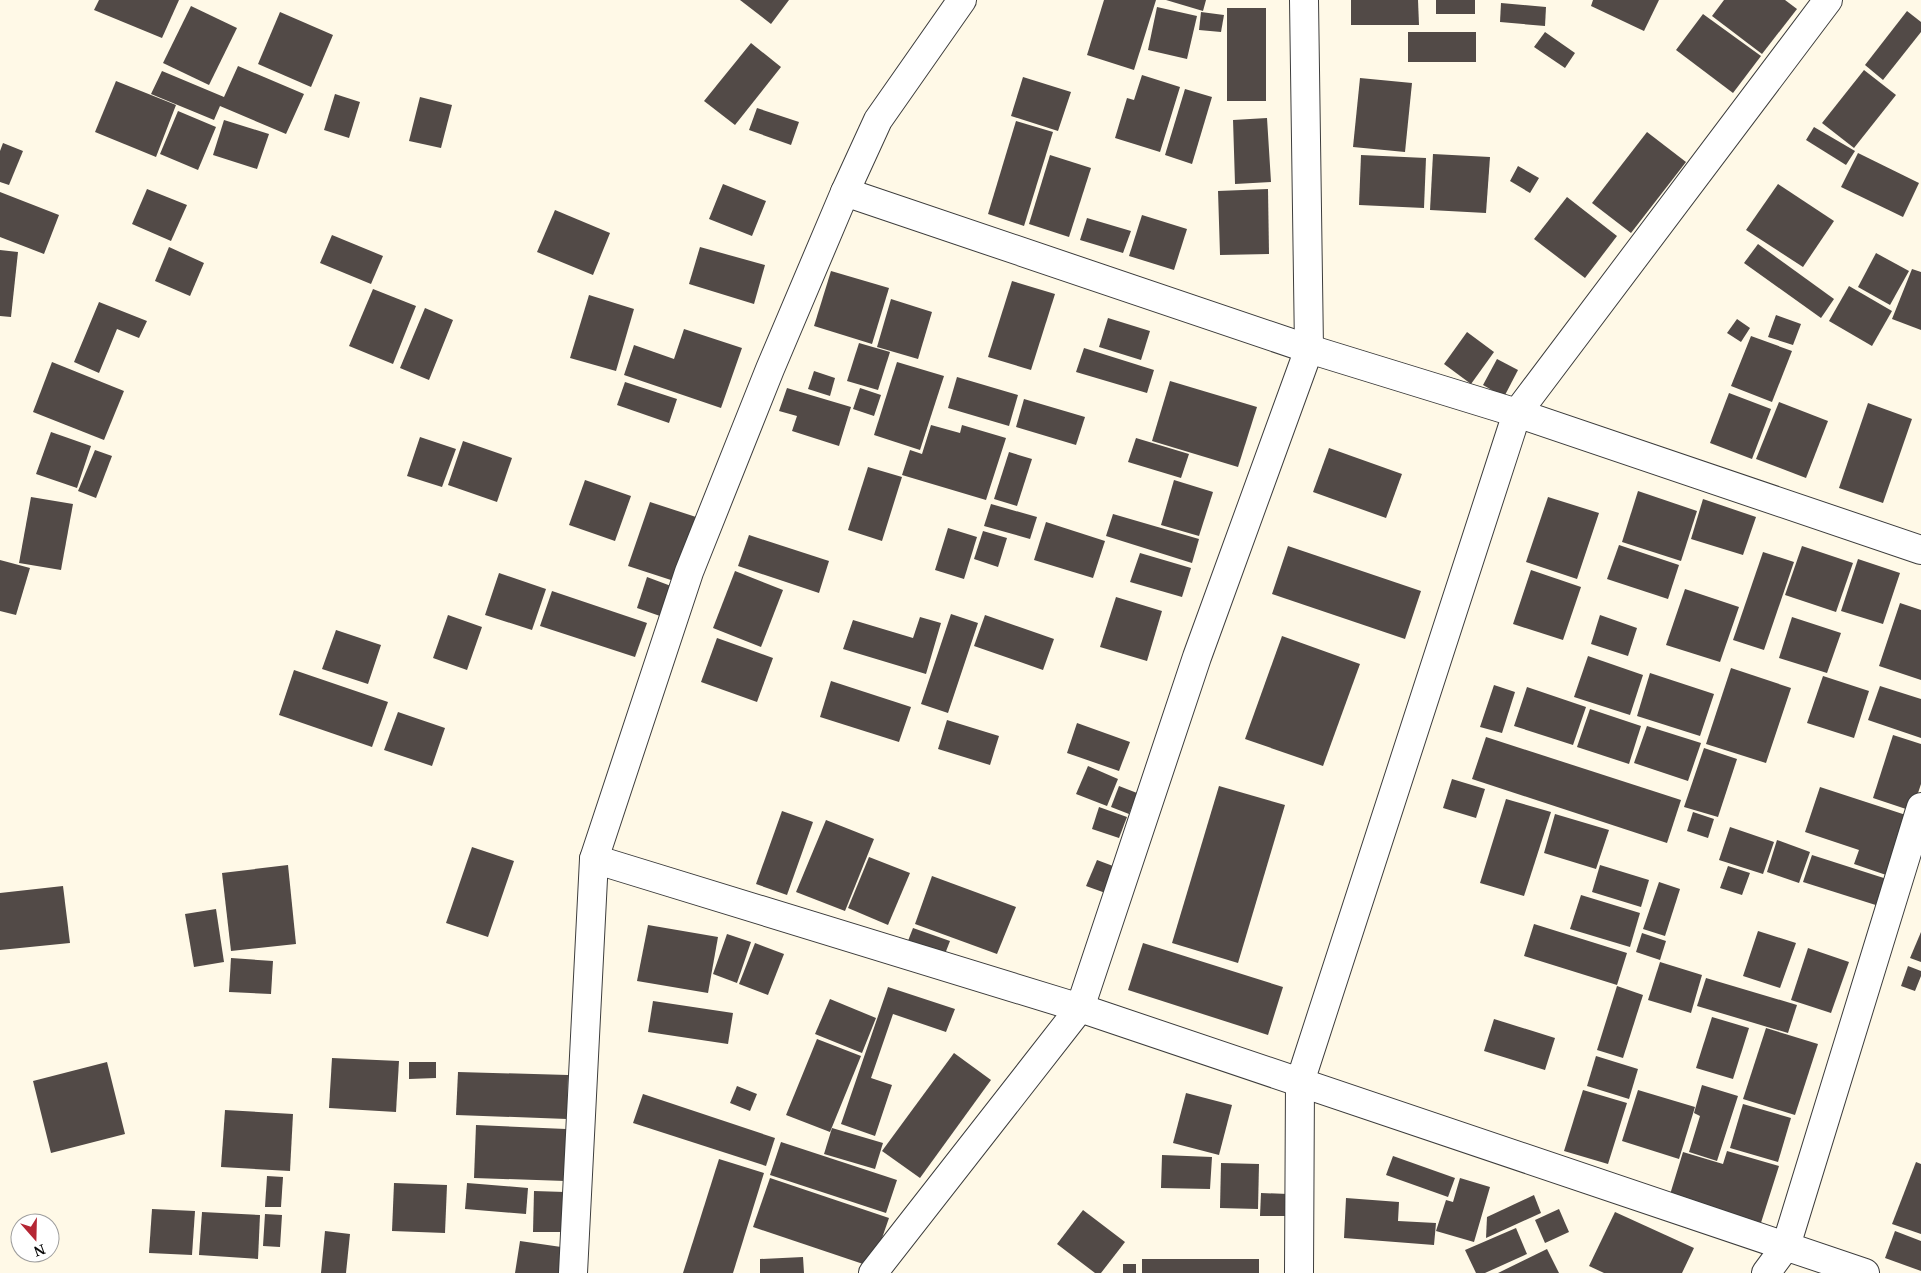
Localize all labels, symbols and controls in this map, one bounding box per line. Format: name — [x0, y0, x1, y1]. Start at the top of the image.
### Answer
north arrow — [10, 1213, 60, 1263]
text: N — [31, 1240, 48, 1262]

